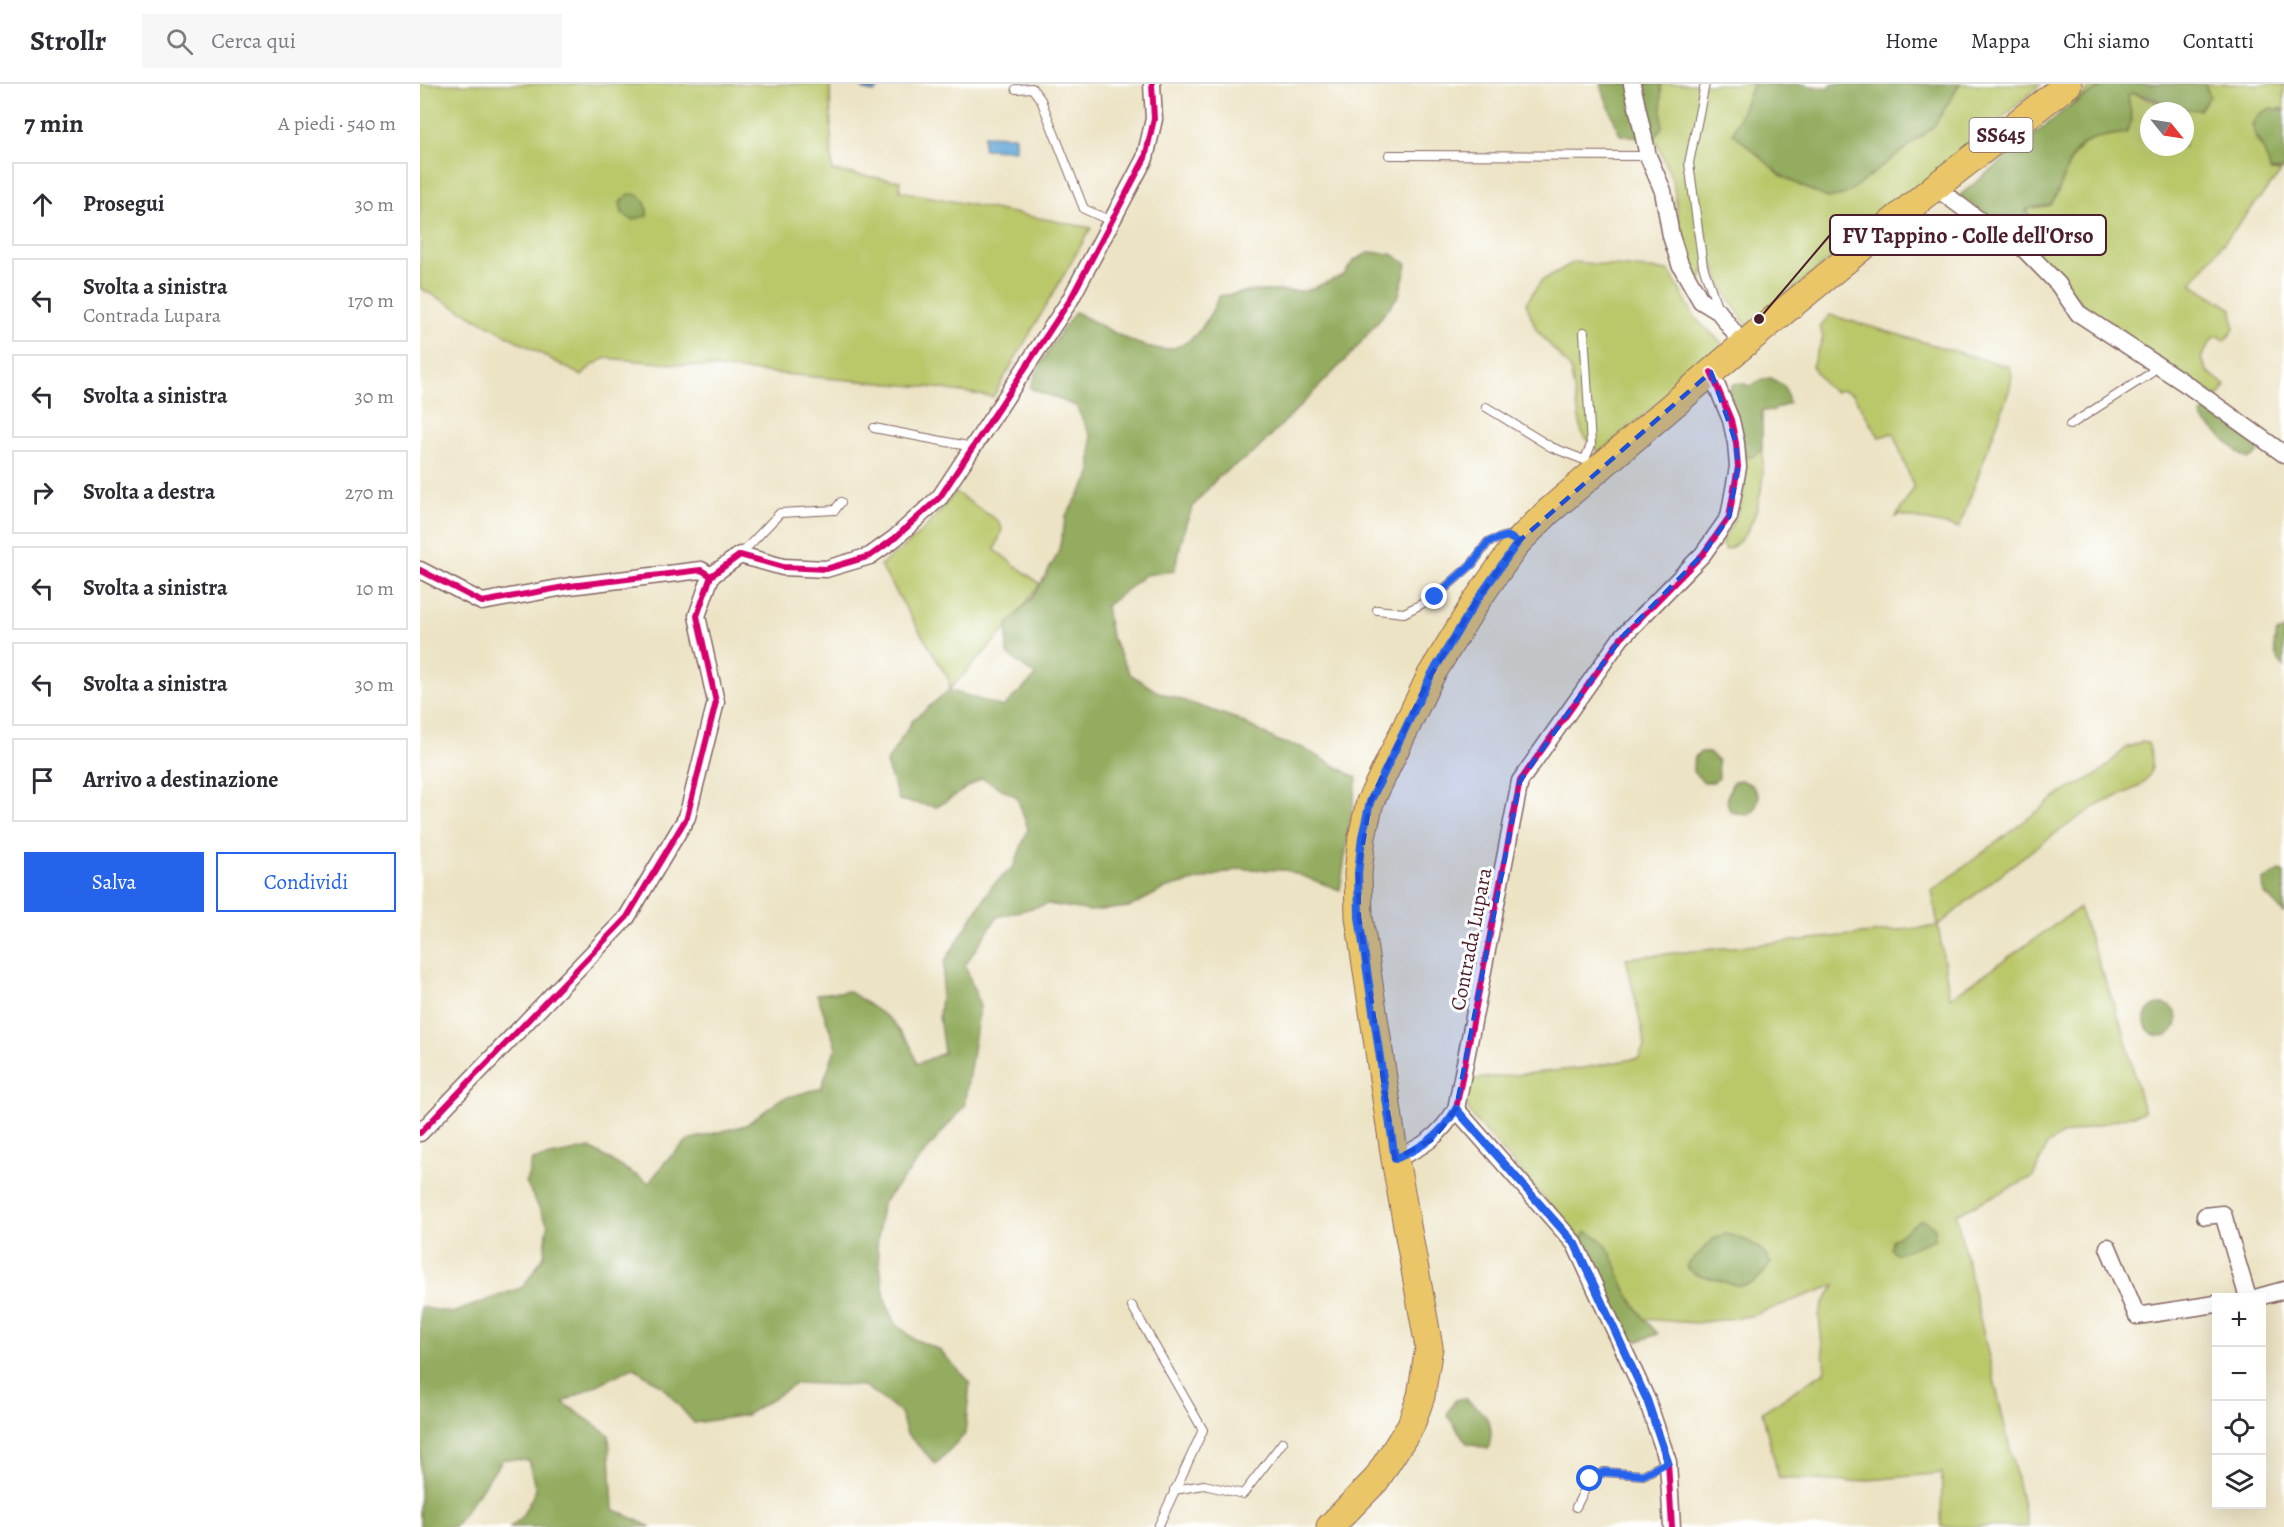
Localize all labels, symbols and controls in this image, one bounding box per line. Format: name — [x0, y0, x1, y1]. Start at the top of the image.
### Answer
search box — [142, 14, 562, 68]
text: Strollr — [30, 22, 106, 60]
icon: search — [163, 25, 196, 58]
text: Cerca qui — [211, 26, 296, 56]
text: Home — [1885, 27, 1938, 55]
text: Mappa — [1971, 27, 2030, 55]
text: Chi siamo — [2063, 27, 2150, 55]
text: Contatti — [2183, 27, 2254, 55]
north arrow — [2140, 102, 2194, 156]
text: 7 min — [24, 106, 84, 141]
text: A piedi · 540 m — [278, 110, 396, 137]
road number: SS645 — [1970, 118, 2032, 152]
icon: ahead — [26, 188, 59, 221]
text: Prosegui — [83, 189, 164, 219]
text: 30 m — [354, 191, 394, 218]
callout: FV Tappino - Colle dell'Orso — [1830, 215, 2106, 255]
text: FV Tappino - Colle dell'Orso — [1842, 221, 2094, 251]
text: Svolta a sinistra — [83, 272, 228, 302]
icon: left — [26, 284, 59, 317]
text: 170 m — [348, 287, 394, 314]
text: Contrada Lupara — [83, 302, 221, 329]
icon: left — [26, 380, 59, 413]
text: Svolta a sinistra — [83, 381, 228, 411]
text: 30 m — [354, 383, 394, 410]
icon: right — [26, 476, 59, 509]
text: Svolta a destra — [83, 477, 215, 507]
text: 270 m — [345, 479, 394, 506]
icon: left — [26, 572, 59, 605]
text: Svolta a sinistra — [83, 573, 228, 603]
text: 10 m — [356, 575, 394, 602]
route end — [1421, 583, 1447, 609]
icon: left — [26, 668, 59, 701]
text: Svolta a sinistra — [83, 669, 228, 699]
text: 30 m — [354, 671, 394, 698]
icon: arrive — [26, 764, 59, 797]
text: Arrivo a destinazione — [83, 765, 278, 795]
button: Salva — [24, 852, 204, 912]
button: Condividi — [216, 852, 396, 912]
street label: Contrada Lupara — [1443, 865, 1499, 1013]
map controls — [2212, 1293, 2266, 1509]
button: + — [2212, 1293, 2266, 1347]
button: − — [2212, 1347, 2266, 1401]
button: locate — [2212, 1401, 2266, 1455]
button: layers — [2212, 1455, 2266, 1509]
route start — [1576, 1465, 1602, 1491]

